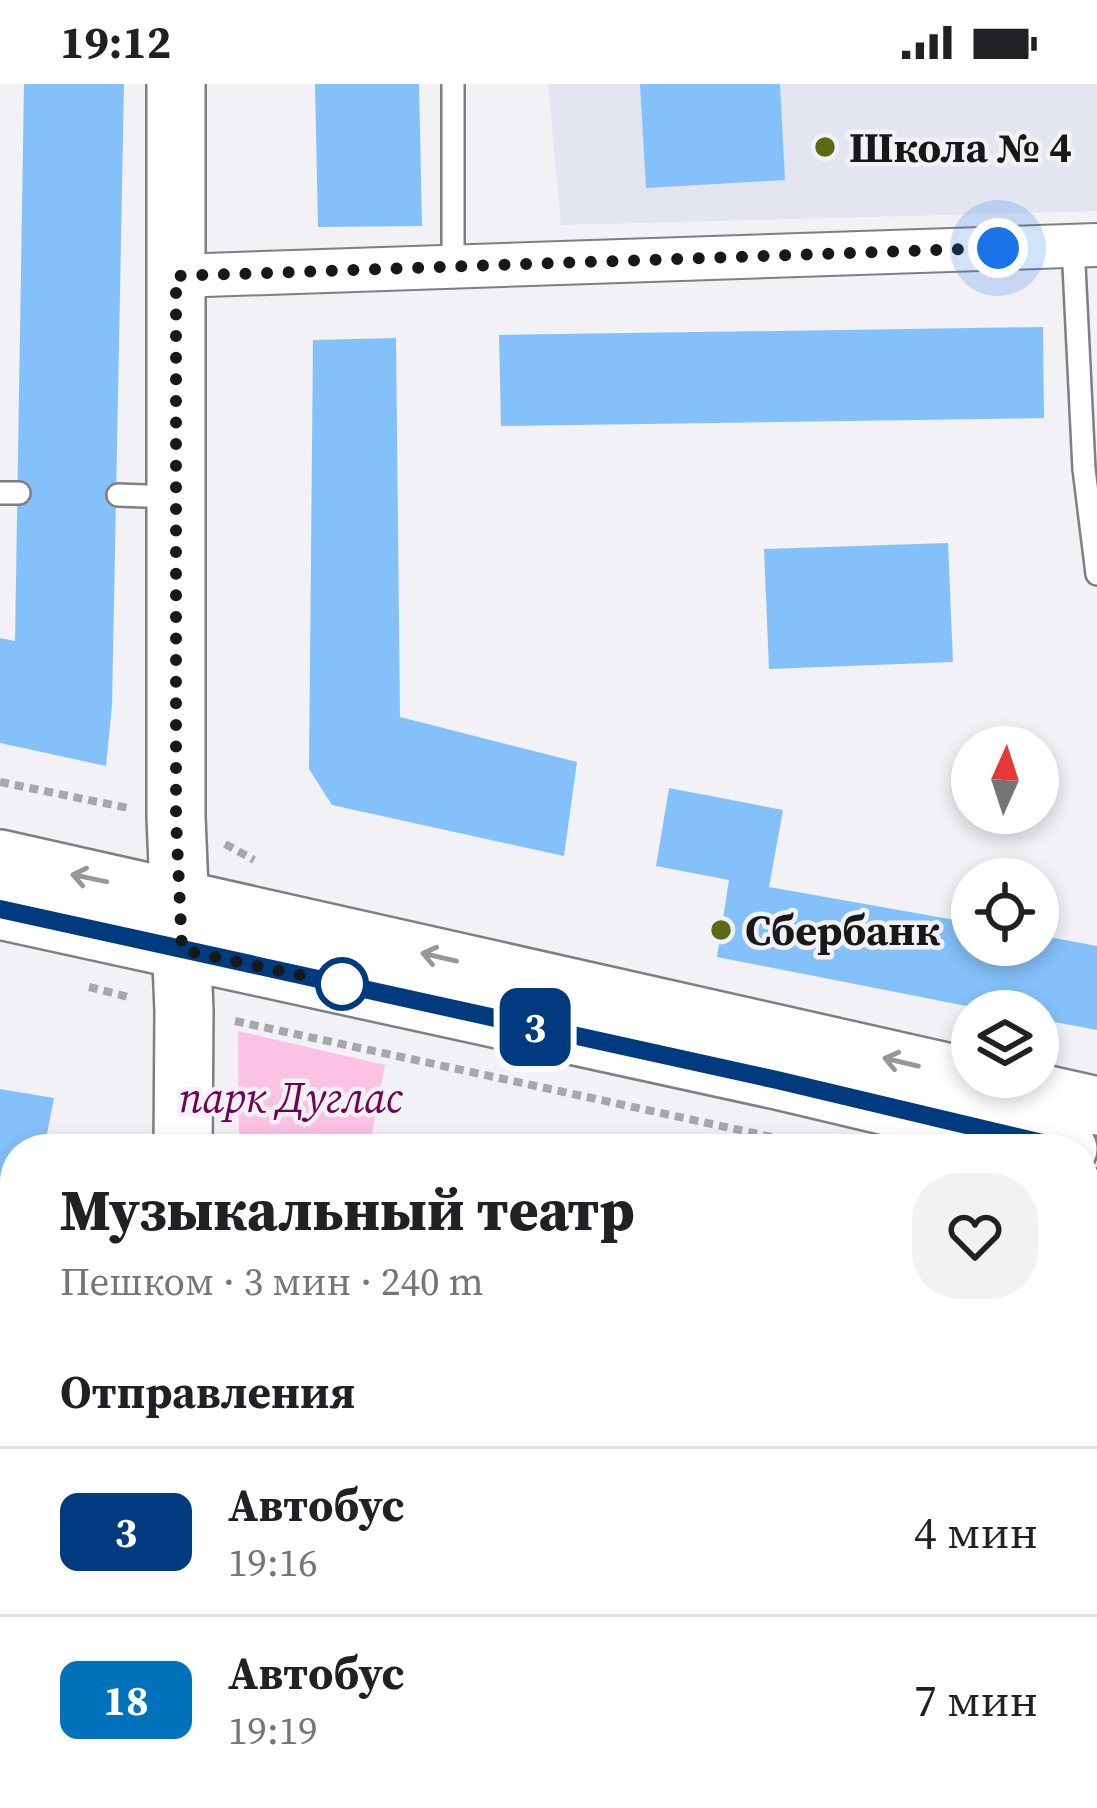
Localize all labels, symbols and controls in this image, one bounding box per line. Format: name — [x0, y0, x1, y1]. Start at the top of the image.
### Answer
text: 19:12 — [60, 11, 171, 73]
place label: Школа № 4 — [849, 118, 1072, 176]
marker: Школа № 4 — [812, 134, 838, 160]
your location — [968, 218, 1028, 278]
north arrow — [951, 726, 1059, 834]
map controls — [951, 726, 1059, 1098]
button: locate — [951, 858, 1059, 966]
one-way arrow — [71, 865, 109, 888]
place label: Сбербанк — [745, 901, 940, 959]
marker: Сбербанк — [708, 917, 734, 943]
one-way arrow — [420, 945, 458, 968]
unlabelled marker — [317, 959, 367, 1009]
line badge: 3 — [496, 988, 574, 1066]
button: layers — [951, 990, 1059, 1098]
text: 3 — [524, 998, 546, 1056]
one-way arrow — [882, 1049, 920, 1072]
park label: парк Дуглас — [179, 1068, 403, 1126]
text: Музыкальный театр — [60, 1171, 635, 1249]
button: heart — [912, 1173, 1038, 1299]
text: Пешком · 3 мин · 240 m — [60, 1255, 484, 1308]
text: Отправления — [60, 1361, 355, 1423]
text: Автобус — [228, 1474, 405, 1536]
text: 4 мин — [914, 1501, 1038, 1563]
text: 3 — [115, 1503, 137, 1561]
text: 19:16 — [228, 1536, 318, 1589]
text: Автобус — [228, 1642, 405, 1704]
text: 7 мин — [914, 1669, 1038, 1731]
text: 18 — [103, 1671, 149, 1729]
text: 19:19 — [228, 1704, 318, 1757]

